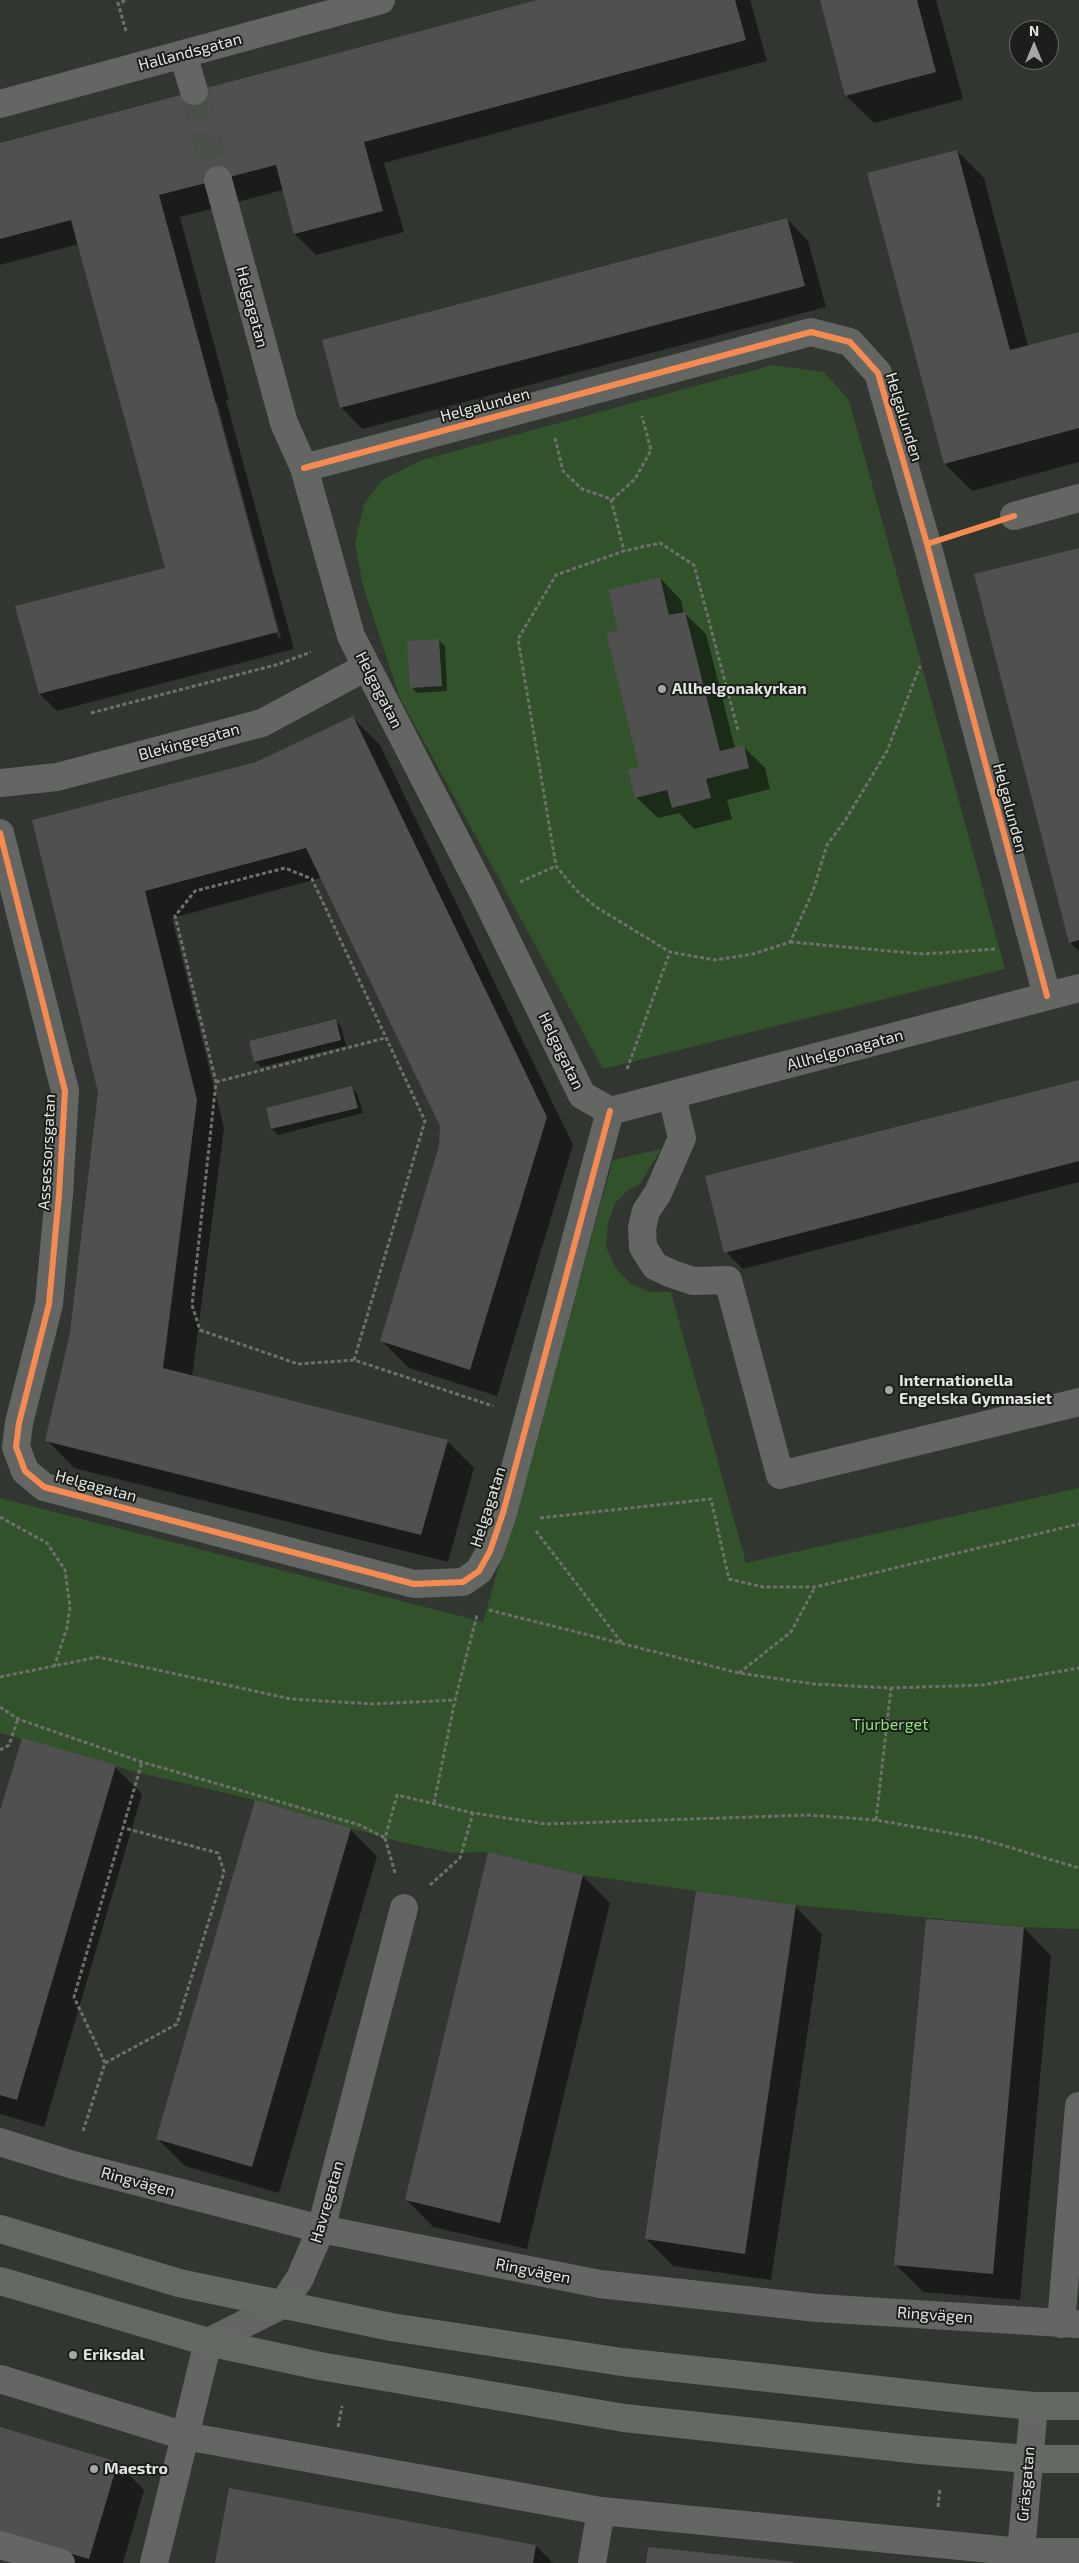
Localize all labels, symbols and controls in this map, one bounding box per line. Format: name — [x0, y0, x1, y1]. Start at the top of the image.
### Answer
north arrow — [1009, 20, 1059, 70]
text: N — [1029, 22, 1039, 39]
street label: Hallandsgatan — [136, 29, 244, 75]
street label: Helgagatan — [232, 264, 272, 350]
street label: Helgalunden — [881, 370, 927, 464]
street label: Helgalunden — [438, 384, 532, 426]
street label: Helgagatan — [351, 648, 407, 732]
place label: Allhelgonakyrkan — [672, 679, 807, 699]
marker: Allhelgonakyrkan — [656, 683, 668, 695]
street label: Blekingegatan — [136, 719, 242, 765]
street label: Helgalunden — [989, 761, 1031, 855]
street label: Helgagatan — [534, 1009, 588, 1093]
street label: Allhelgonagatan — [785, 1025, 905, 1075]
street label: Assessorsgatan — [34, 1093, 60, 1211]
place label: Internationella Engelska Gymnasiet — [899, 1371, 1052, 1409]
marker: Internationella Engelska Gymnasiet — [883, 1384, 895, 1396]
street label: Helgagatan — [466, 1464, 510, 1550]
street label: Helgagatan — [53, 1466, 139, 1506]
park label: Tjurberget — [852, 1715, 928, 1735]
street label: Havregatan — [306, 2159, 348, 2245]
street label: Ringvägen — [99, 2163, 177, 2201]
street label: Ringvägen — [494, 2254, 572, 2288]
street label: Ringvägen — [896, 2303, 974, 2327]
place label: Eriksdal — [83, 2345, 145, 2365]
marker: Eriksdal — [67, 2349, 79, 2361]
street label: Gräsgatan — [1013, 2446, 1039, 2522]
place label: Maestro — [104, 2459, 168, 2479]
marker: Maestro — [88, 2463, 100, 2475]

